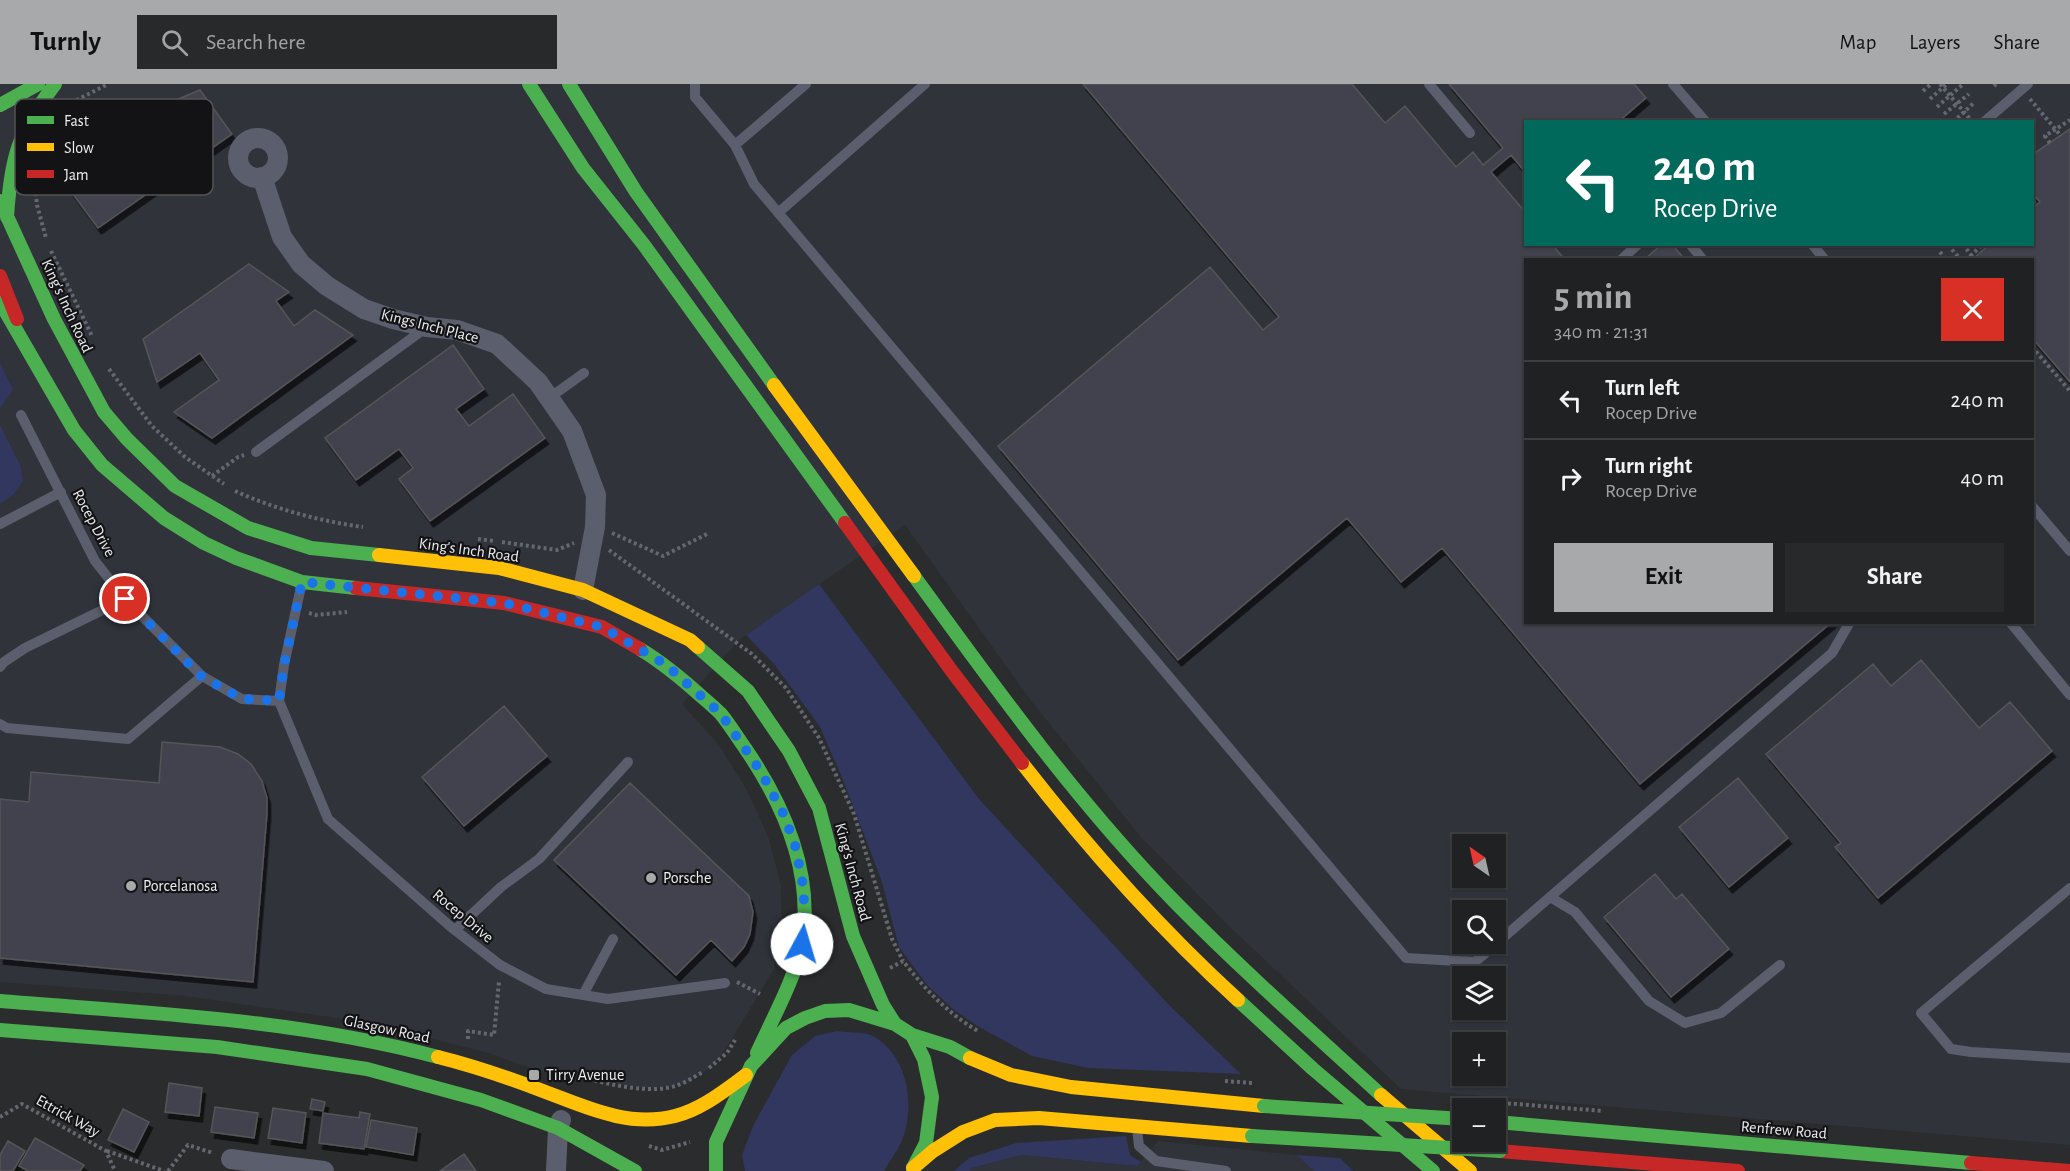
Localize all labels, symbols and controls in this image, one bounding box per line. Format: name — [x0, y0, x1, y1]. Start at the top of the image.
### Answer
search box — [137, 15, 557, 69]
icon: search — [158, 26, 191, 59]
text: Turnly — [30, 28, 101, 56]
text: Search here — [206, 31, 306, 53]
text: Map — [1840, 32, 1876, 53]
text: Layers — [1909, 32, 1960, 53]
text: Share — [1993, 32, 2040, 53]
legend — [15, 99, 213, 195]
text: Fast — [64, 113, 89, 129]
text: Slow — [64, 140, 94, 156]
icon: left — [1554, 144, 1632, 222]
text: 240 m — [1653, 146, 1756, 188]
text: Jam — [64, 167, 89, 183]
text: Rocep Drive — [1653, 195, 1777, 222]
street label: King's Inch Road — [38, 257, 96, 355]
button: close — [1941, 278, 2004, 341]
text: 5 min — [1554, 279, 1632, 315]
street label: Kings Inch Place — [380, 306, 480, 346]
text: 340 m · 21:31 — [1554, 322, 1649, 342]
text: Turn left — [1605, 377, 1679, 399]
icon: left — [1554, 384, 1587, 417]
text: 240 m — [1951, 389, 2004, 411]
text: Rocep Drive — [1605, 403, 1697, 423]
text: Turn right — [1605, 455, 1692, 477]
icon: right — [1554, 462, 1587, 495]
text: 40 m — [1961, 467, 2004, 489]
text: Rocep Drive — [1605, 481, 1697, 501]
street label: Rocep Drive — [70, 487, 118, 559]
street label: King's Inch Road — [418, 535, 520, 565]
button: Exit — [1554, 543, 1773, 612]
button: Share — [1785, 543, 2004, 612]
pin — [99, 573, 150, 624]
icon: arrive — [108, 582, 141, 615]
street label: King's Inch Road — [832, 821, 874, 923]
north arrow — [1452, 834, 1506, 888]
map controls — [1452, 834, 1506, 1152]
place label: Porsche — [663, 870, 711, 886]
marker: Porsche — [644, 871, 658, 885]
place label: Porcelanosa — [143, 878, 218, 894]
marker: Porcelanosa — [124, 879, 138, 893]
street label: Rocep Drive — [430, 886, 496, 946]
button: search — [1452, 900, 1506, 954]
position arrow — [770, 912, 834, 976]
button: layers — [1452, 966, 1506, 1020]
street label: Glasgow Road — [343, 1012, 431, 1046]
button: + — [1452, 1032, 1506, 1086]
place label: Tirry Avenue — [546, 1067, 624, 1084]
marker: Tirry Avenue — [527, 1068, 541, 1082]
street label: Ettrick Way — [33, 1092, 103, 1141]
button: − — [1452, 1098, 1506, 1152]
street label: Renfrew Road — [1740, 1118, 1828, 1142]

